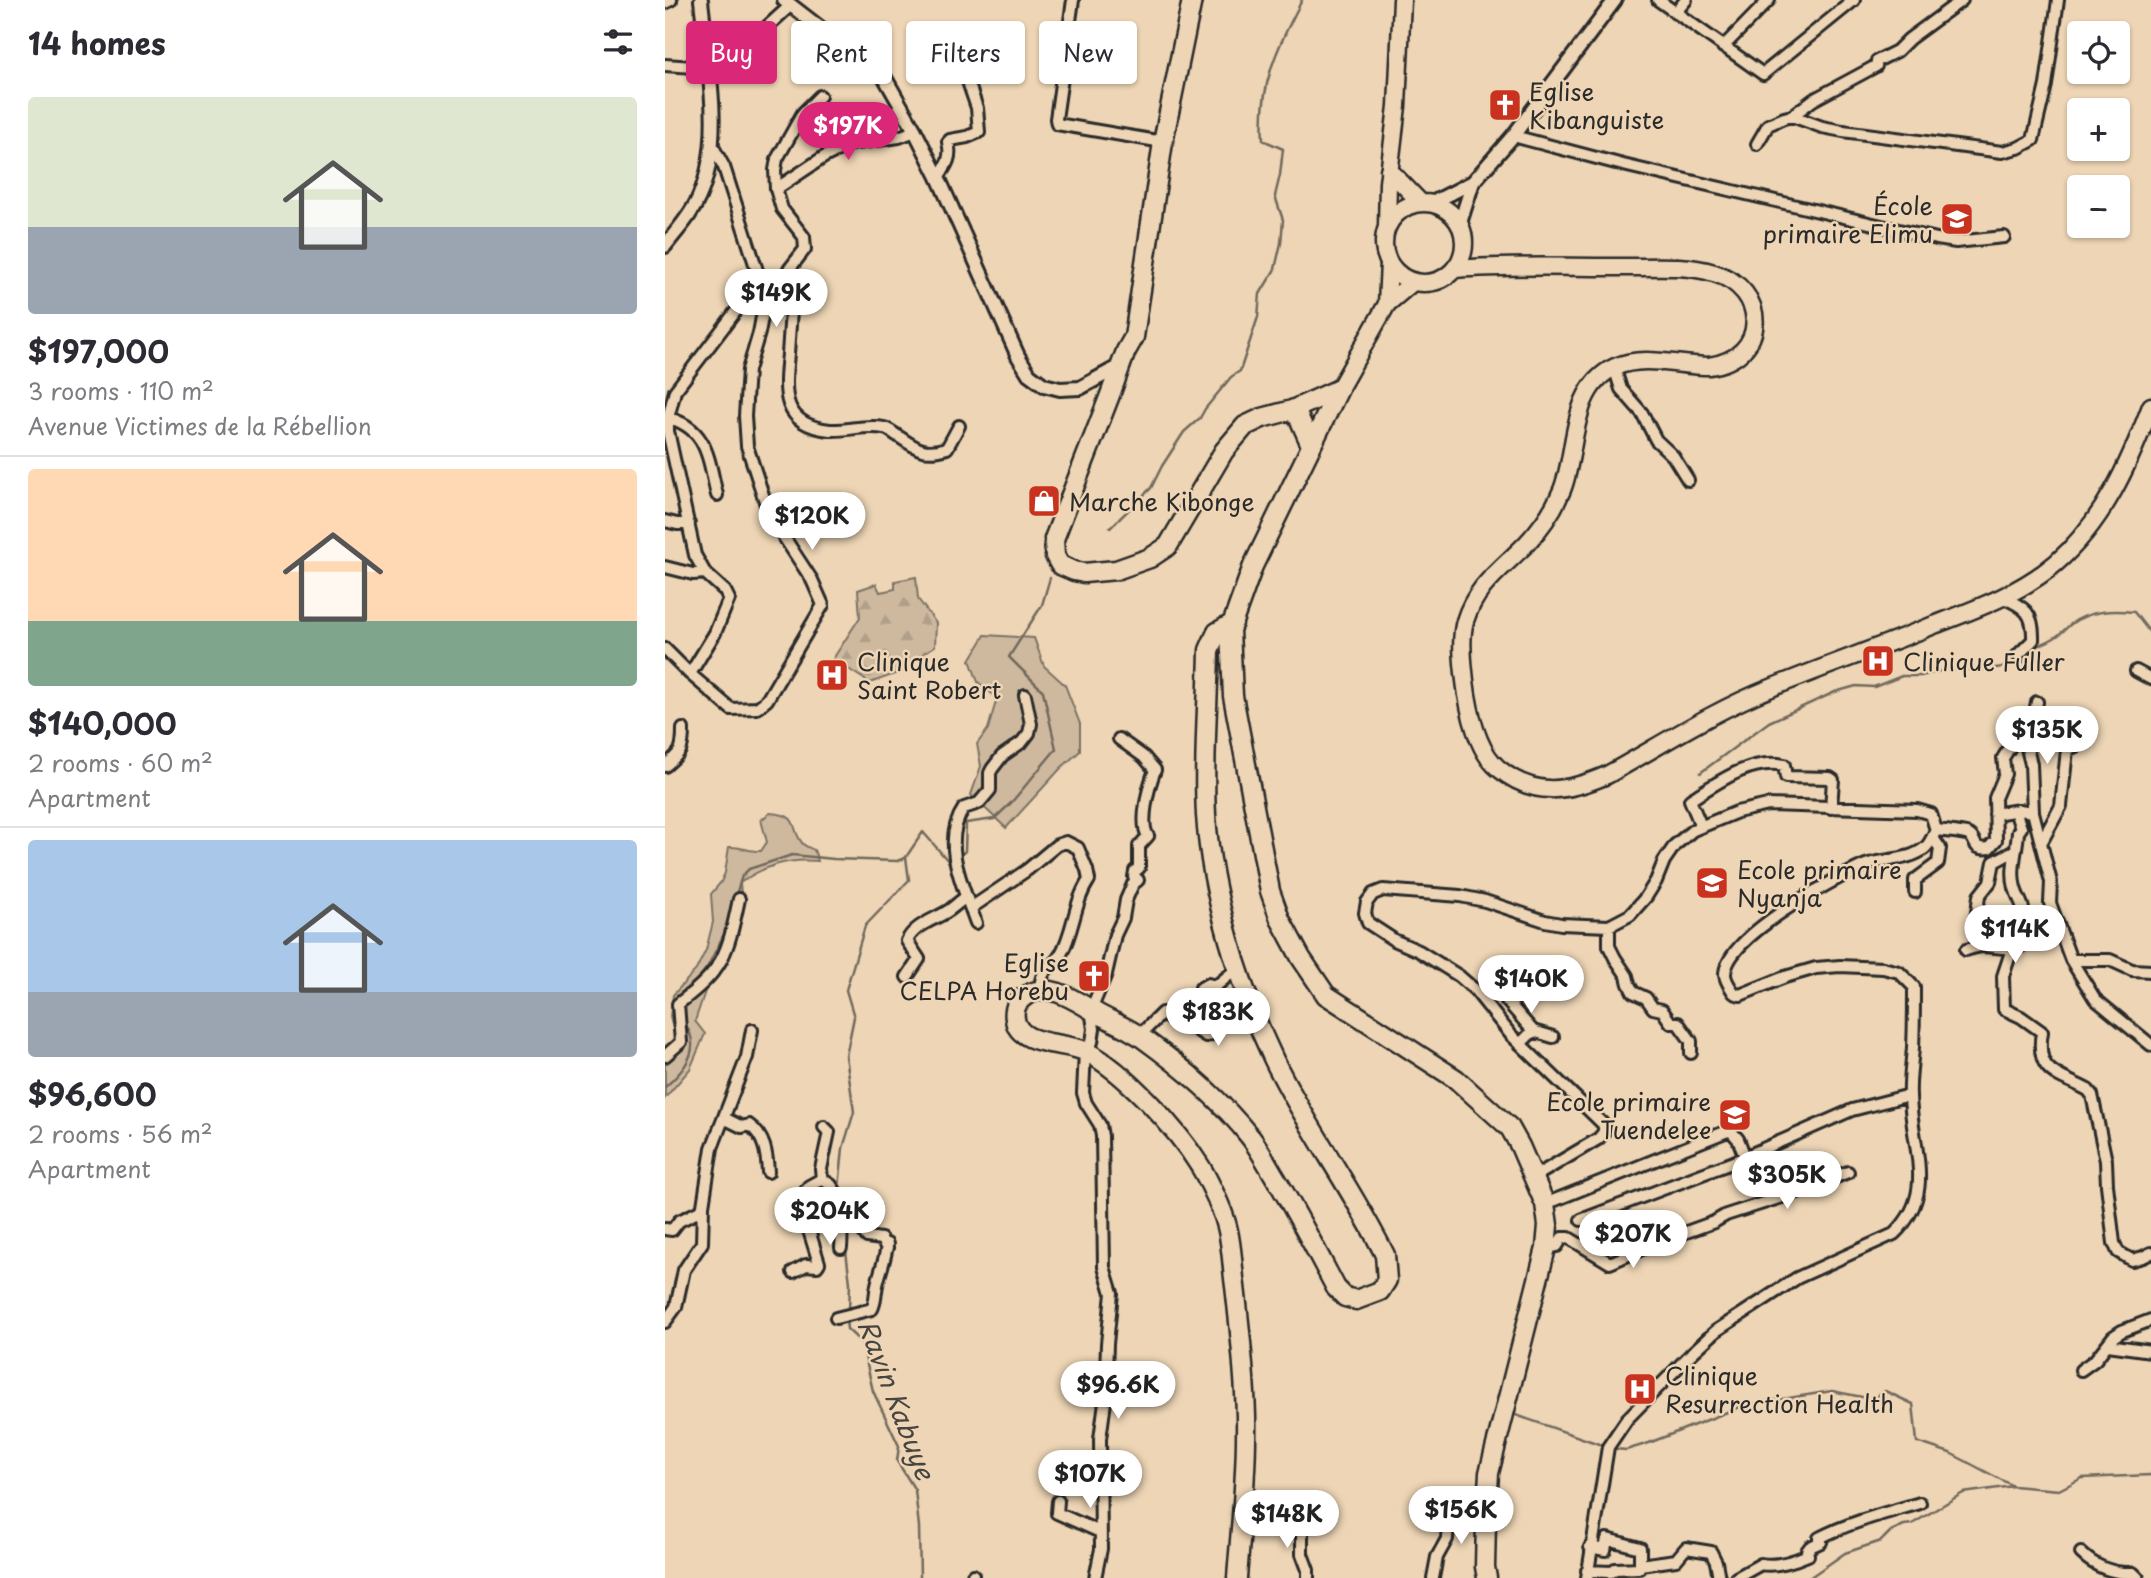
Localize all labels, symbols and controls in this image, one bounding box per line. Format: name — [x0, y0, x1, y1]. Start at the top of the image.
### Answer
text: 14 homes — [28, 20, 166, 65]
chip: Buy — [686, 21, 777, 84]
chip: Rent — [791, 21, 892, 84]
chip: Filters — [906, 21, 1025, 84]
chip: New — [1039, 21, 1137, 84]
map controls — [2067, 21, 2130, 238]
button: locate — [2067, 21, 2130, 84]
icon: filters — [599, 23, 637, 61]
place label: Eglise Kibanguiste — [1529, 73, 1664, 137]
church icon: Eglise Kibanguiste — [1486, 86, 1524, 124]
button: + — [2067, 98, 2130, 161]
pin: $197K — [799, 102, 897, 162]
text: $197K — [813, 107, 883, 142]
icon: home — [270, 142, 396, 268]
button: − — [2067, 175, 2130, 238]
place label: École primaire Elimu — [1763, 187, 1933, 251]
school or university icon: École primaire Elimu — [1938, 200, 1976, 238]
pin: $149K — [727, 270, 825, 329]
text: $149K — [741, 274, 811, 309]
text: $197,000 — [28, 328, 169, 373]
text: 3 rooms · 110 m² — [28, 373, 214, 408]
text: Avenue Victimes de la Rébellion — [28, 408, 372, 443]
shop icon: Marche Kibonge — [1025, 482, 1063, 520]
place label: Marche Kibonge — [1069, 483, 1255, 519]
pin: $120K — [763, 492, 861, 552]
text: $120K — [774, 497, 850, 532]
icon: home — [270, 514, 396, 640]
hospital icon: Clinique Fuller — [1859, 642, 1897, 680]
place label: Clinique Saint Robert — [857, 643, 1002, 707]
place label: Clinique Fuller — [1903, 643, 2066, 679]
hospital icon: Clinique Saint Robert — [813, 656, 851, 694]
text: $140,000 — [28, 700, 177, 745]
pin: $135K — [1998, 706, 2096, 766]
text: $135K — [2011, 711, 2083, 746]
text: 2 rooms · 60 m² — [28, 745, 213, 780]
text: Apartment — [28, 780, 151, 815]
place label: Ecole primaire Nyanja — [1737, 851, 1902, 915]
school or university icon: Ecole primaire Nyanja — [1693, 864, 1731, 902]
icon: home — [270, 885, 396, 1011]
pin: $114K — [1966, 906, 2064, 965]
text: $114K — [1980, 910, 2050, 945]
place label: Eglise CELPA Horebu — [900, 944, 1069, 1008]
pin: $140K — [1482, 956, 1580, 1015]
church icon: Eglise CELPA Horebu — [1075, 957, 1113, 995]
text: $140K — [1494, 960, 1568, 995]
pin: $183K — [1169, 988, 1267, 1048]
text: $183K — [1182, 993, 1254, 1028]
text: $96,600 — [28, 1071, 157, 1116]
place label: Ecole primaire Tuendelee — [1546, 1083, 1711, 1147]
school or university icon: Ecole primaire Tuendelee — [1716, 1096, 1754, 1134]
text: 2 rooms · 56 m² — [28, 1116, 213, 1151]
text: Apartment — [28, 1151, 151, 1186]
pin: $305K — [1738, 1152, 1836, 1211]
text: $305K — [1748, 1156, 1826, 1191]
pin: $204K — [781, 1188, 879, 1247]
text: $204K — [790, 1192, 870, 1227]
pin: $207K — [1584, 1210, 1682, 1270]
text: $207K — [1595, 1215, 1671, 1250]
water label: Ravin Kabuye — [849, 1313, 946, 1487]
place label: Clinique Resurrection Health — [1665, 1357, 1894, 1421]
pin: $96.6K — [1061, 1362, 1175, 1421]
text: $96.6K — [1076, 1366, 1160, 1401]
hospital icon: Clinique Resurrection Health — [1621, 1370, 1659, 1408]
pin: $107K — [1041, 1450, 1139, 1510]
text: $107K — [1054, 1455, 1126, 1490]
pin: $156K — [1412, 1486, 1510, 1546]
pin: $148K — [1238, 1490, 1336, 1550]
text: $156K — [1425, 1491, 1497, 1526]
text: $148K — [1251, 1495, 1323, 1530]

